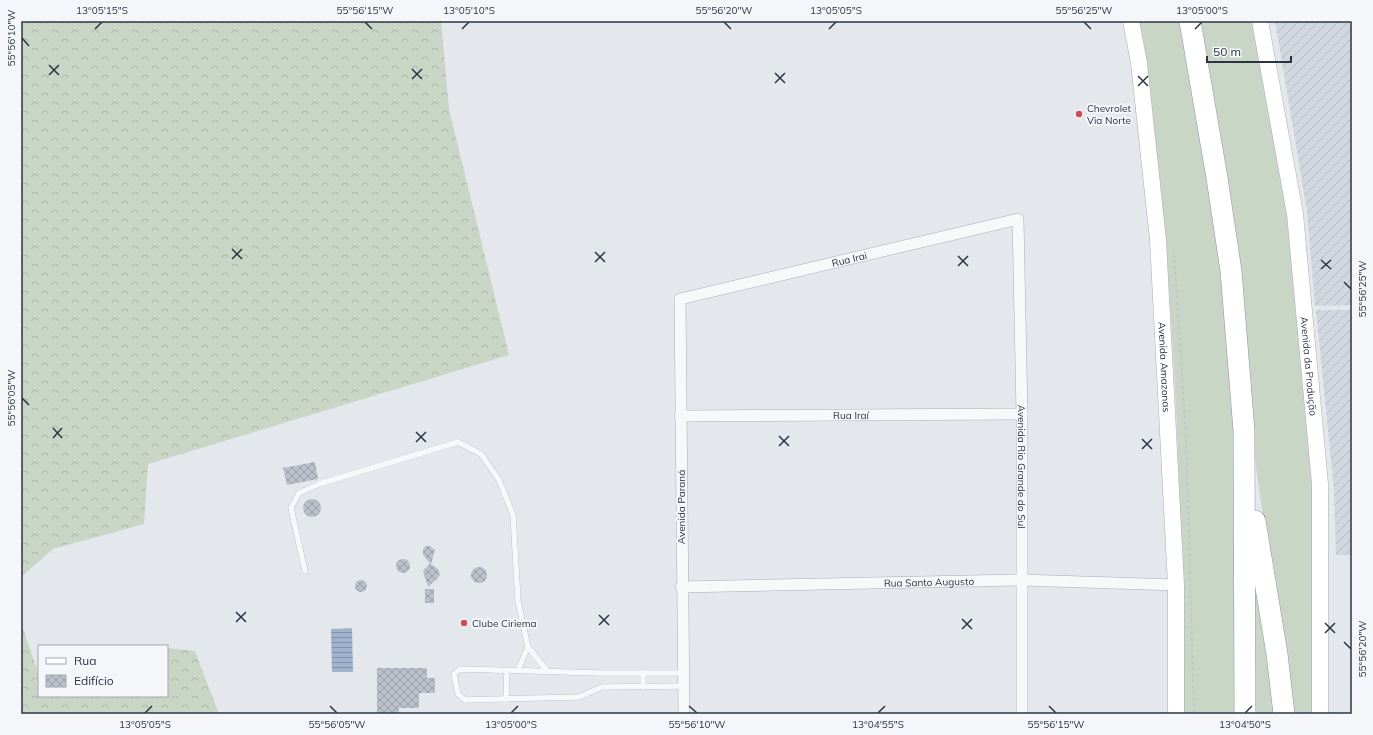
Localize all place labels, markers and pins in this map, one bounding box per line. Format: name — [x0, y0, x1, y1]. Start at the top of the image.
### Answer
place label: Chevrolet Via Norte — [1087, 102, 1131, 127]
marker: Chevrolet Via Norte — [1074, 109, 1084, 119]
place label: Clube Ciriema — [472, 617, 537, 630]
marker: Clube Ciriema — [459, 618, 469, 628]

